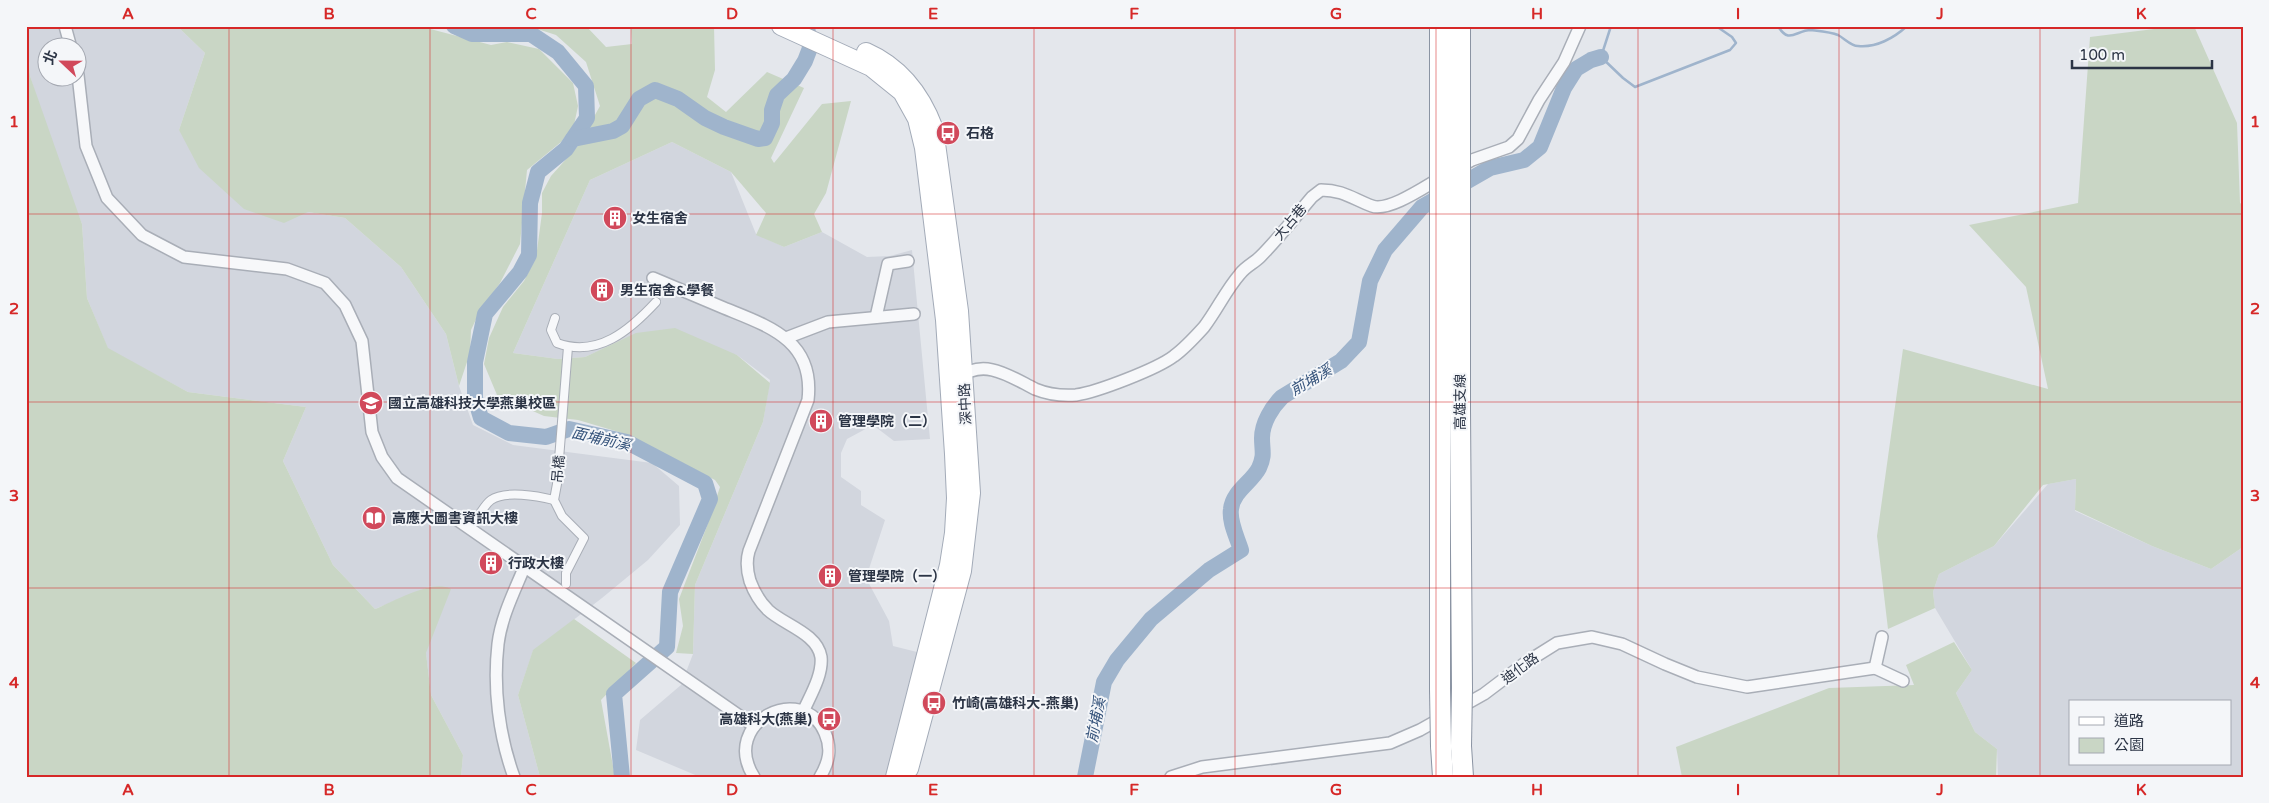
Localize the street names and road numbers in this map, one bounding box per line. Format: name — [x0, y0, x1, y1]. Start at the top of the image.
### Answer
street label: 大占巷 — [1270, 201, 1310, 244]
street label: 高雄支線 — [1452, 374, 1469, 430]
street label: 深中路 — [956, 383, 975, 425]
street label: 吊橋 — [549, 454, 568, 484]
street label: 迪化路 — [1498, 649, 1542, 688]

